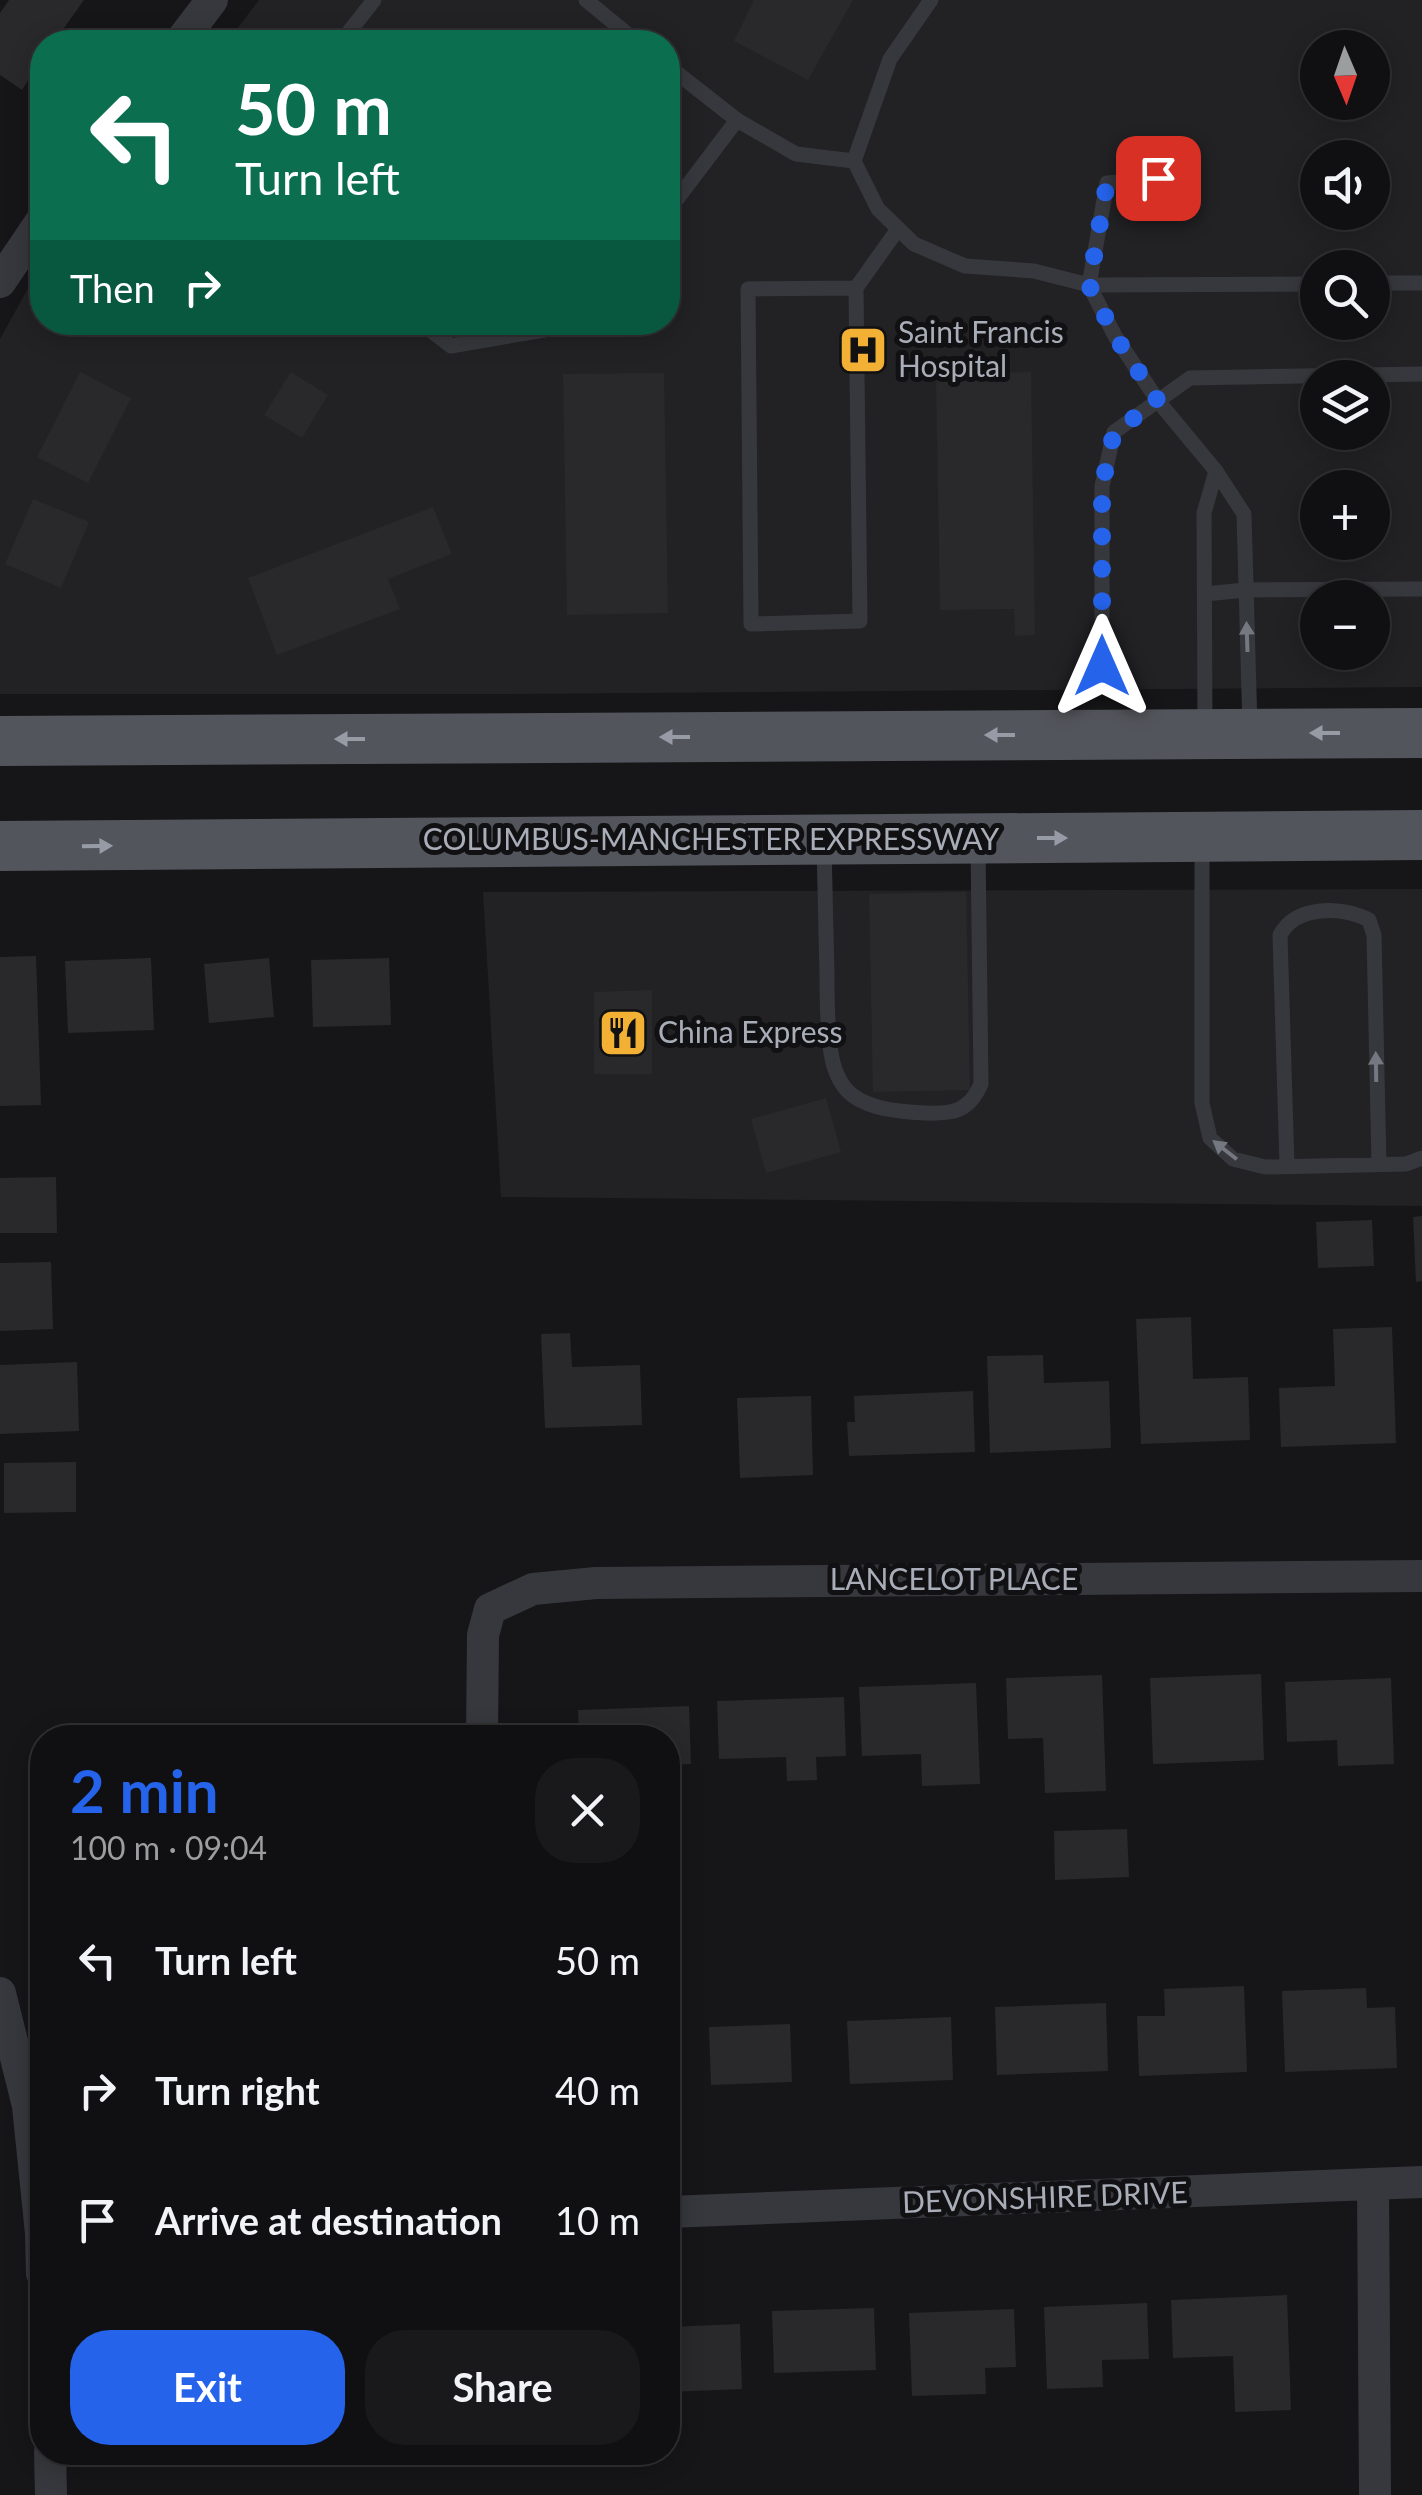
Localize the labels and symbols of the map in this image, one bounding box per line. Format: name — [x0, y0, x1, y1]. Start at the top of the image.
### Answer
north arrow — [1300, 30, 1390, 120]
pin — [1116, 136, 1201, 221]
place label: Saint Francis Hospital — [898, 313, 1064, 383]
hospital icon: Saint Francis Hospital — [837, 324, 889, 376]
position arrow — [1050, 614, 1154, 718]
one-way arrow — [1238, 620, 1254, 652]
one-way arrow — [1308, 726, 1340, 742]
one-way arrow — [983, 727, 1015, 743]
one-way arrow — [658, 729, 690, 745]
one-way arrow — [333, 731, 365, 747]
street label: COLUMBUS-MANCHESTER EXPRESSWAY — [423, 820, 999, 856]
one-way arrow — [1037, 830, 1069, 846]
one-way arrow — [82, 837, 114, 853]
restaurant icon: China Express — [597, 1007, 649, 1059]
place label: China Express — [658, 1013, 843, 1049]
one-way arrow — [1368, 1051, 1384, 1083]
one-way arrow — [1213, 1140, 1238, 1161]
street label: LANCELOT PLACE — [830, 1560, 1078, 1596]
street label: DEVONSHIRE DRIVE — [901, 2173, 1188, 2219]

